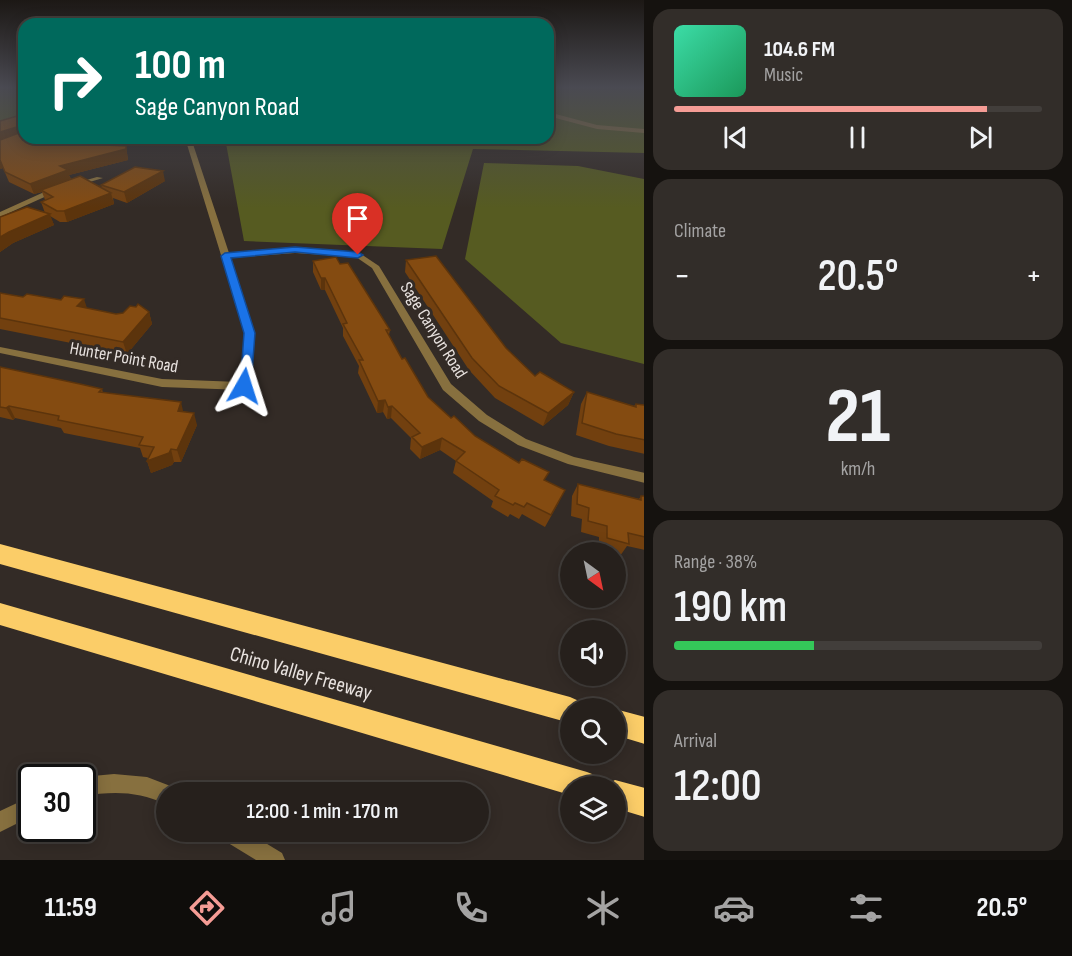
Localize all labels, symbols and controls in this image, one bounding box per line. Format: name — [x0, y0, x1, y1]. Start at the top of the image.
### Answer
text: 104.6 FM — [764, 36, 835, 63]
text: 100 m — [135, 40, 226, 91]
icon: right — [36, 42, 114, 120]
text: Music — [764, 63, 803, 87]
text: Sage Canyon Road — [135, 91, 300, 123]
icon: previous — [719, 121, 752, 154]
icon: pause — [841, 121, 874, 154]
icon: next — [964, 121, 997, 154]
pin — [332, 193, 383, 255]
icon: arrive — [341, 202, 374, 235]
text: Climate — [674, 219, 726, 243]
text: 20.5° — [817, 249, 899, 304]
text: − — [674, 256, 690, 296]
text: + — [1026, 256, 1042, 296]
street label: Sage Canyon Road — [396, 278, 472, 382]
street label: Hunter Point Road — [68, 338, 180, 377]
position arrow — [212, 354, 276, 418]
text: 21 — [826, 371, 890, 464]
text: km/h — [841, 457, 875, 481]
north arrow — [560, 542, 626, 608]
map controls — [560, 542, 626, 842]
text: Range · 38% — [674, 550, 757, 574]
text: 190 km — [674, 580, 787, 635]
button: sound — [560, 620, 626, 686]
street label: Chino Valley Freeway — [227, 641, 375, 706]
button: search — [560, 698, 626, 764]
text: Arrival — [674, 729, 717, 753]
text: 12:00 — [674, 759, 762, 814]
speed limit sign: 30 — [18, 764, 96, 842]
button: layers — [560, 776, 626, 842]
text: 12:00 · 1 min · 170 m — [247, 798, 398, 825]
icon: directions — [186, 887, 228, 929]
icon: music — [318, 887, 360, 929]
icon: phone — [450, 887, 492, 929]
icon: climate — [582, 887, 624, 929]
icon: car — [713, 887, 755, 929]
icon: filters — [845, 887, 887, 929]
text: 11:59 — [45, 892, 97, 924]
text: 20.5° — [977, 892, 1027, 924]

